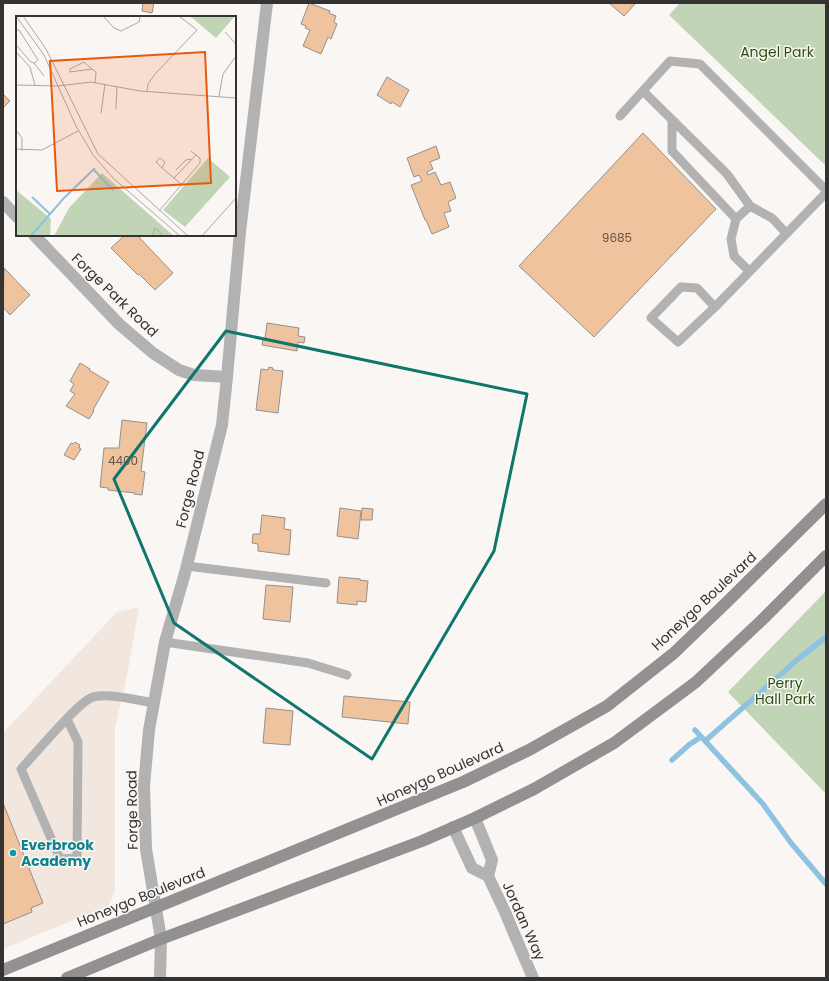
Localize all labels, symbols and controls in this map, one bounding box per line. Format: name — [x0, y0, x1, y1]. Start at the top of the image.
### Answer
inset map — [16, 16, 236, 236]
park label: Angel Park — [740, 42, 815, 62]
house number: 9685 — [602, 229, 632, 246]
street label: Forge Park Road — [67, 248, 163, 342]
street label: Forge Road — [171, 448, 209, 530]
house number: 4400 — [108, 452, 138, 469]
street label: Honeygo Boulevard — [647, 547, 761, 655]
park label: Perry Hall Park — [755, 673, 816, 709]
street label: Honeygo Boulevard — [373, 737, 507, 811]
street label: Forge Road — [121, 770, 143, 850]
place label: Everbrook Academy — [21, 835, 94, 871]
marker: Everbrook Academy — [8, 848, 18, 858]
street label: Honeygo Boulevard — [74, 862, 208, 932]
street label: Jordan Way — [498, 878, 550, 964]

